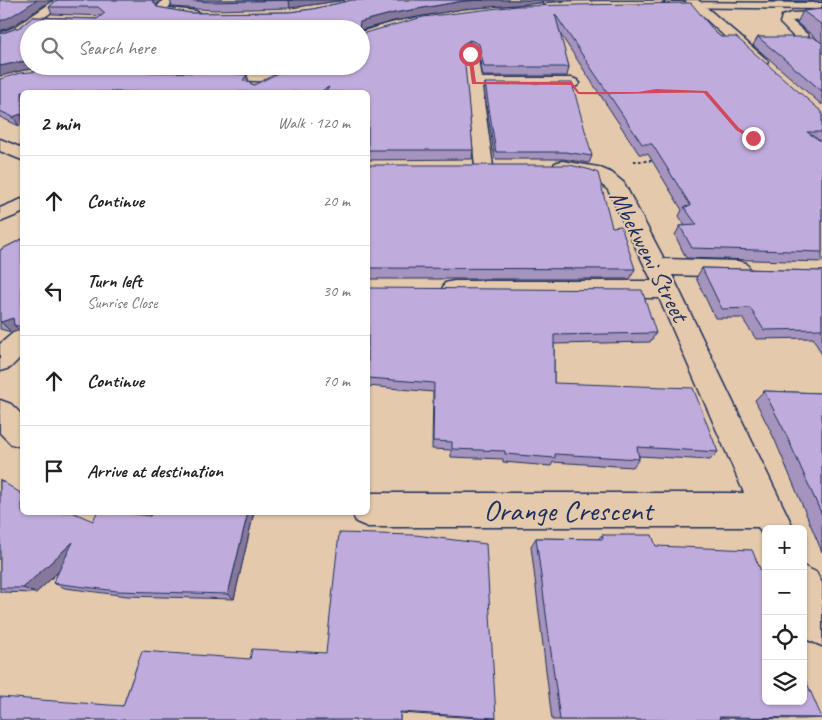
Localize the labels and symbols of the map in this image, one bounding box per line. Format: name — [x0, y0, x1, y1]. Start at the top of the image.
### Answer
route start — [459, 43, 482, 66]
route end — [742, 127, 765, 150]
street label: Mbekweni Street — [602, 185, 697, 330]
street label: Orange Crescent — [483, 491, 656, 529]

